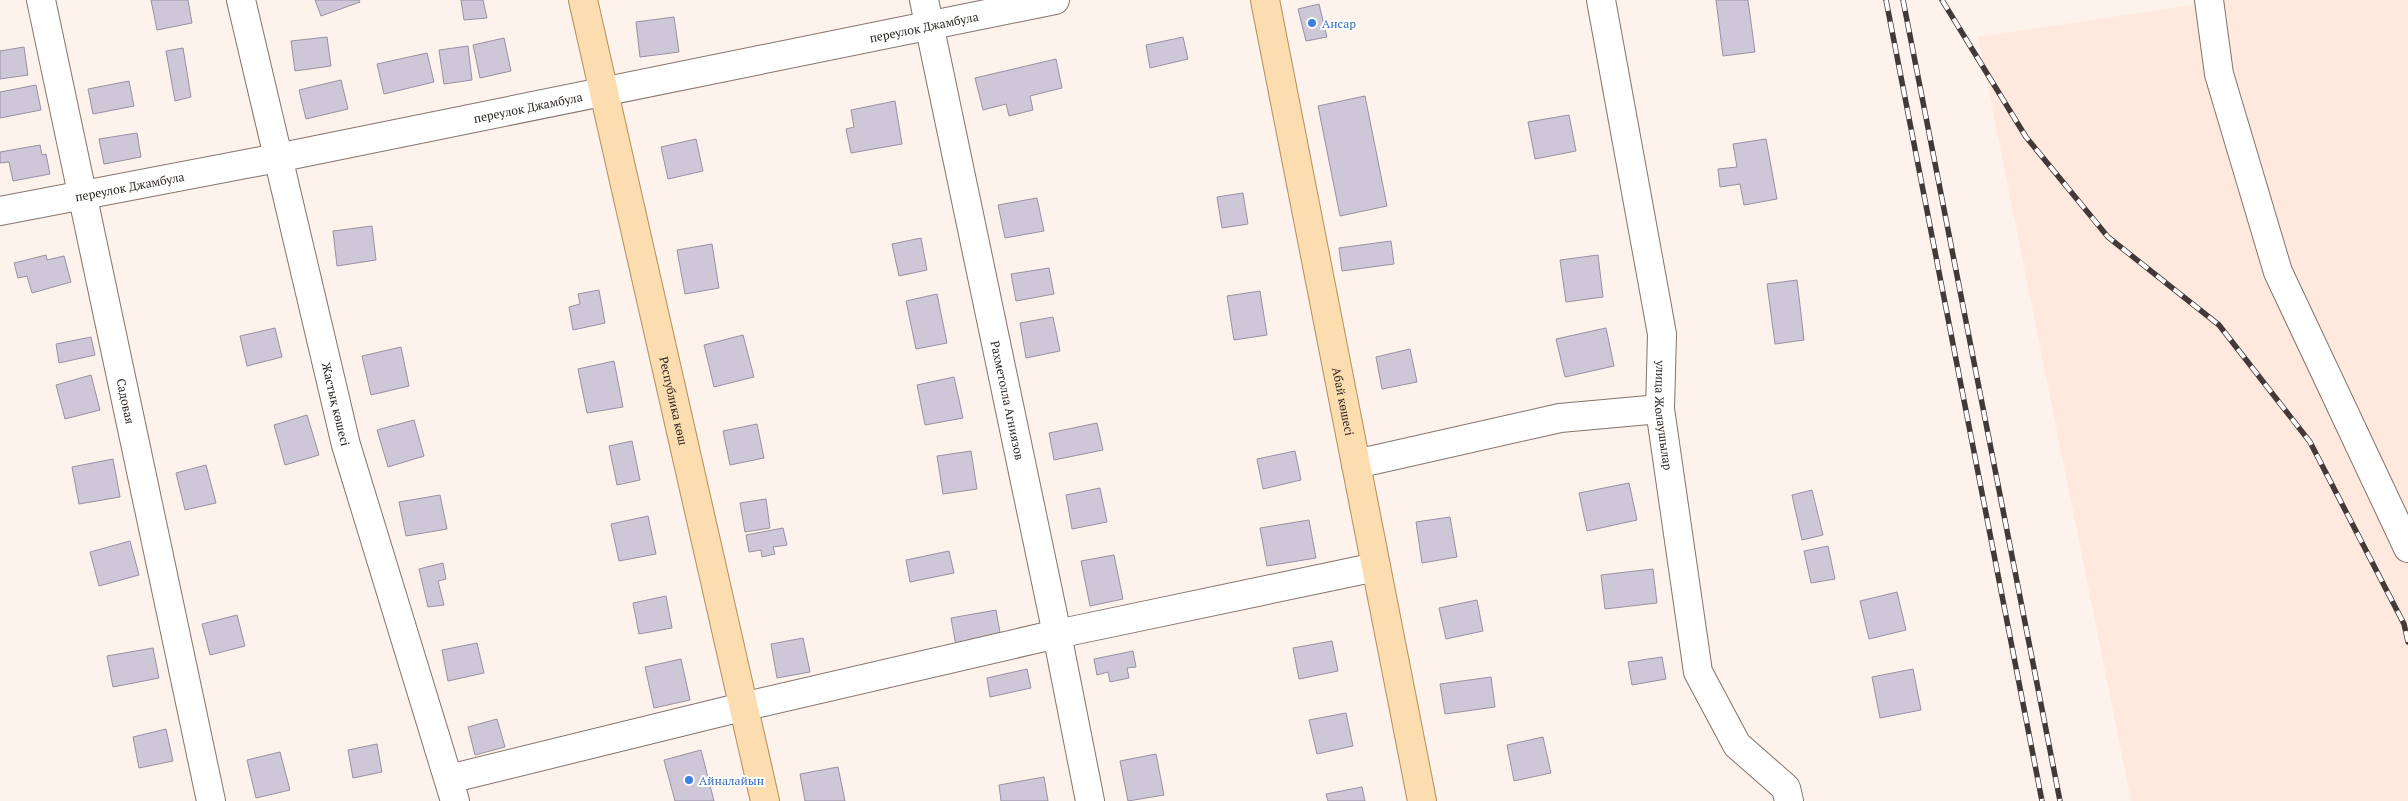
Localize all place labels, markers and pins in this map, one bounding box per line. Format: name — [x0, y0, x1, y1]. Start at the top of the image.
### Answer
place label: Ансар — [1322, 16, 1356, 31]
marker: Ансар — [1306, 17, 1318, 29]
place label: Айналайын — [699, 773, 764, 788]
marker: Айналайын — [683, 774, 695, 786]

